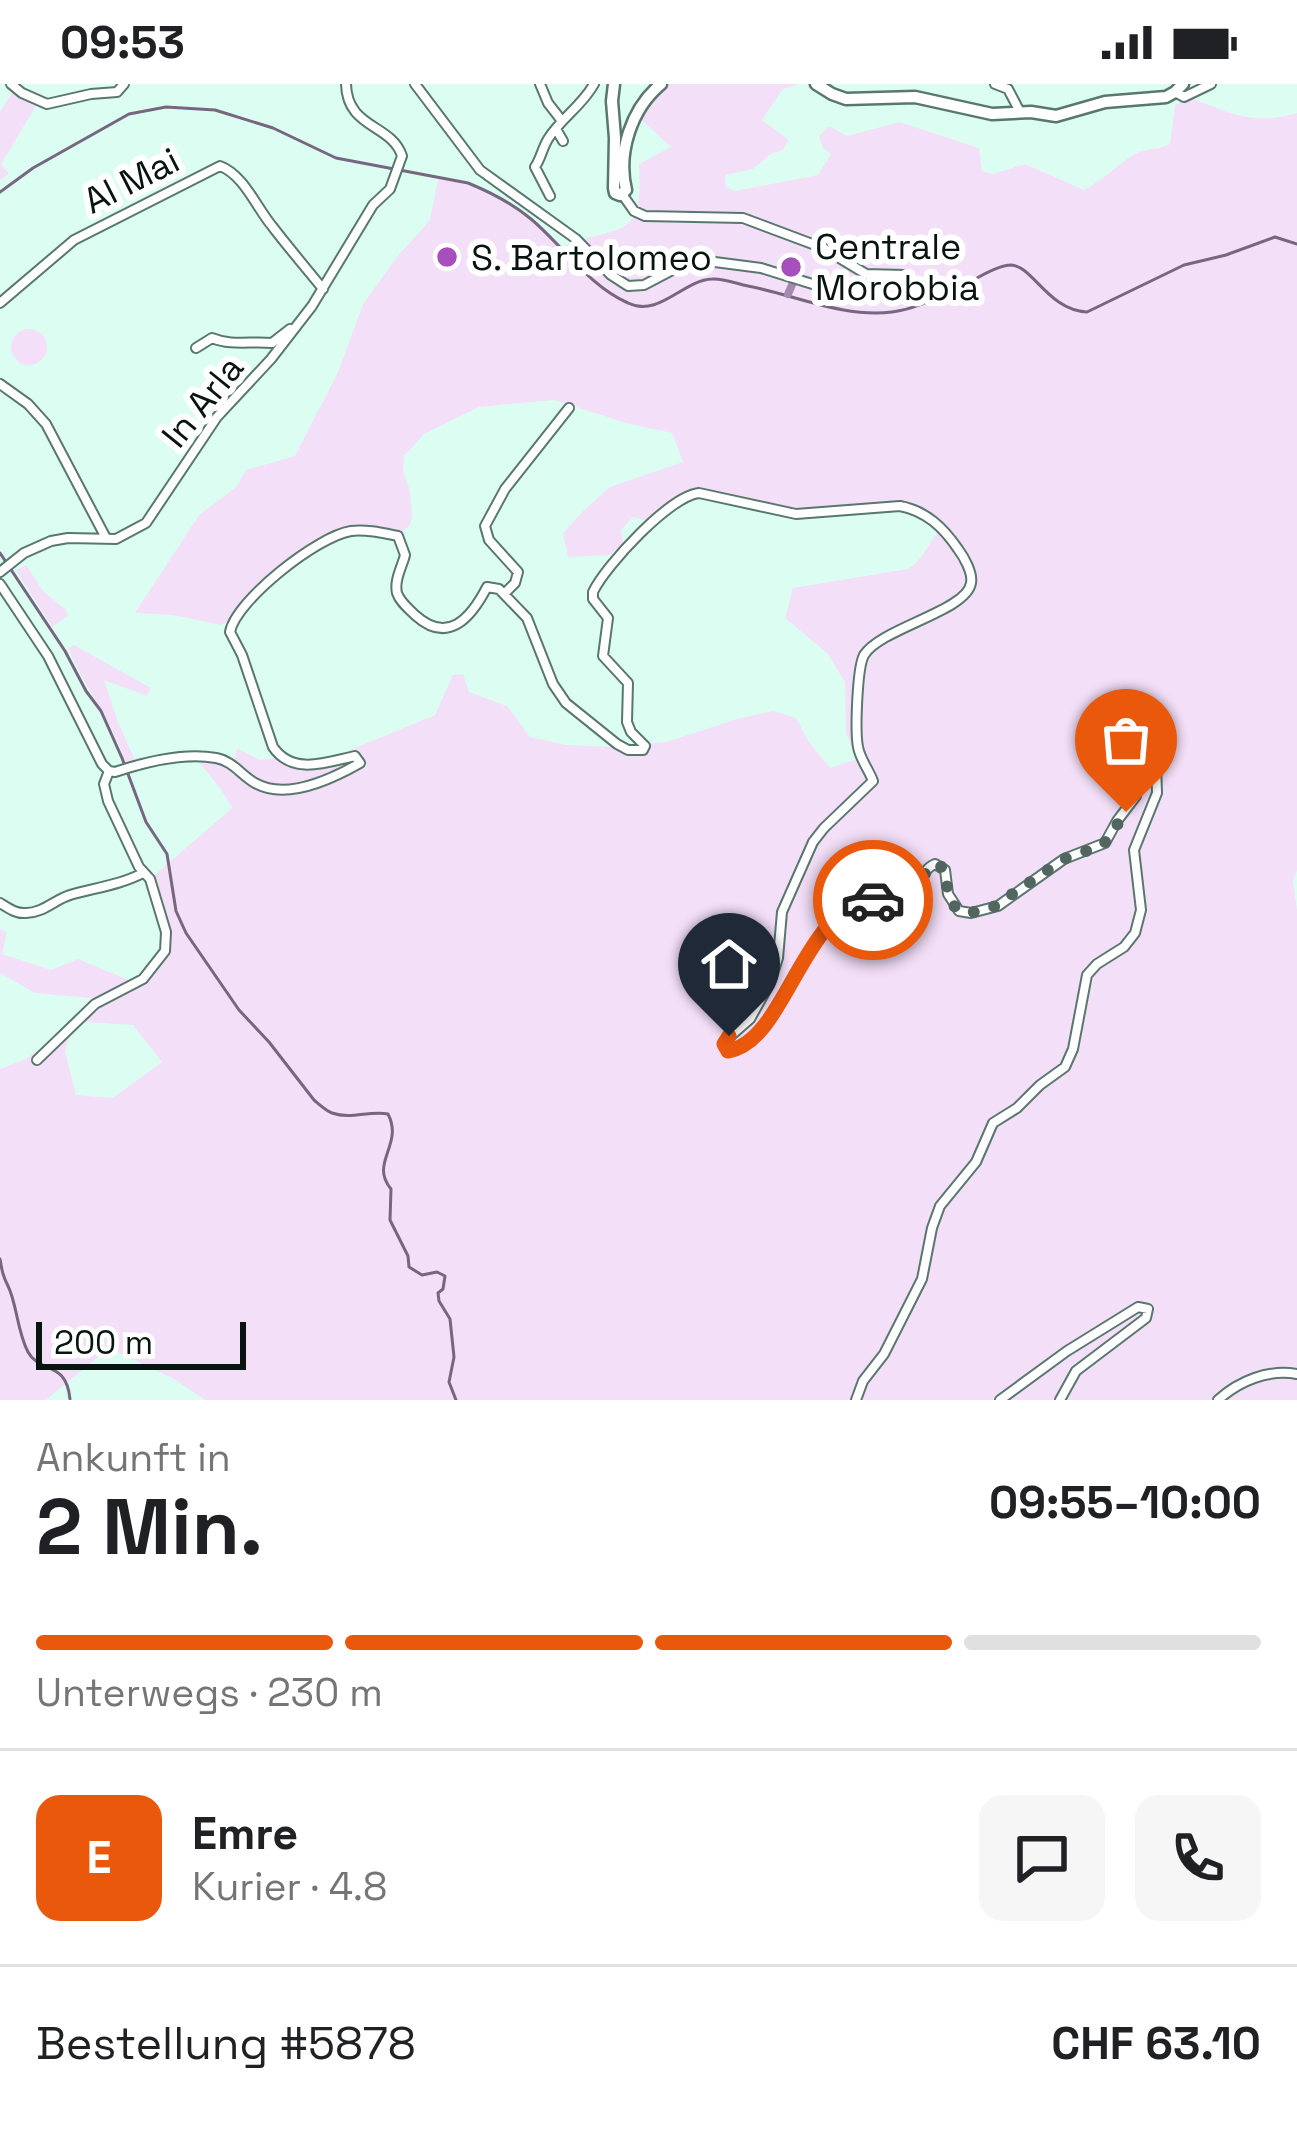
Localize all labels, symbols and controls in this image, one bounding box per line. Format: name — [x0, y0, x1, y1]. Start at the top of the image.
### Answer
text: 09:53 — [60, 14, 185, 71]
street label: Al Mai — [76, 137, 187, 224]
place label: Centrale Morobbia — [815, 224, 979, 311]
place label: S. Bartolomeo — [471, 235, 712, 281]
marker: S. Bartolomeo — [434, 244, 460, 270]
marker: Centrale Morobbia — [778, 254, 804, 280]
street label: In Arla — [152, 346, 254, 457]
pin — [1075, 689, 1177, 812]
icon: bag — [1093, 707, 1159, 773]
courier — [813, 840, 933, 960]
icon: car — [840, 867, 906, 933]
pin — [678, 913, 780, 1036]
icon: home — [696, 931, 762, 997]
scale bar — [36, 1316, 246, 1369]
text: 200 m — [54, 1322, 153, 1364]
text: Ankunft in — [36, 1433, 231, 1482]
text: 09:55–10:00 — [989, 1474, 1261, 1531]
text: 2 Min. — [36, 1477, 263, 1577]
text: Unterwegs · 230 m — [36, 1668, 383, 1717]
button: chat — [979, 1795, 1105, 1921]
button: phone — [1135, 1795, 1261, 1921]
text: Emre — [192, 1805, 298, 1862]
text: E — [87, 1829, 111, 1886]
text: Kurier · 4.8 — [192, 1862, 387, 1911]
text: Bestellung #5878 — [36, 2015, 416, 2072]
text: CHF 63.10 — [1051, 2015, 1261, 2072]

